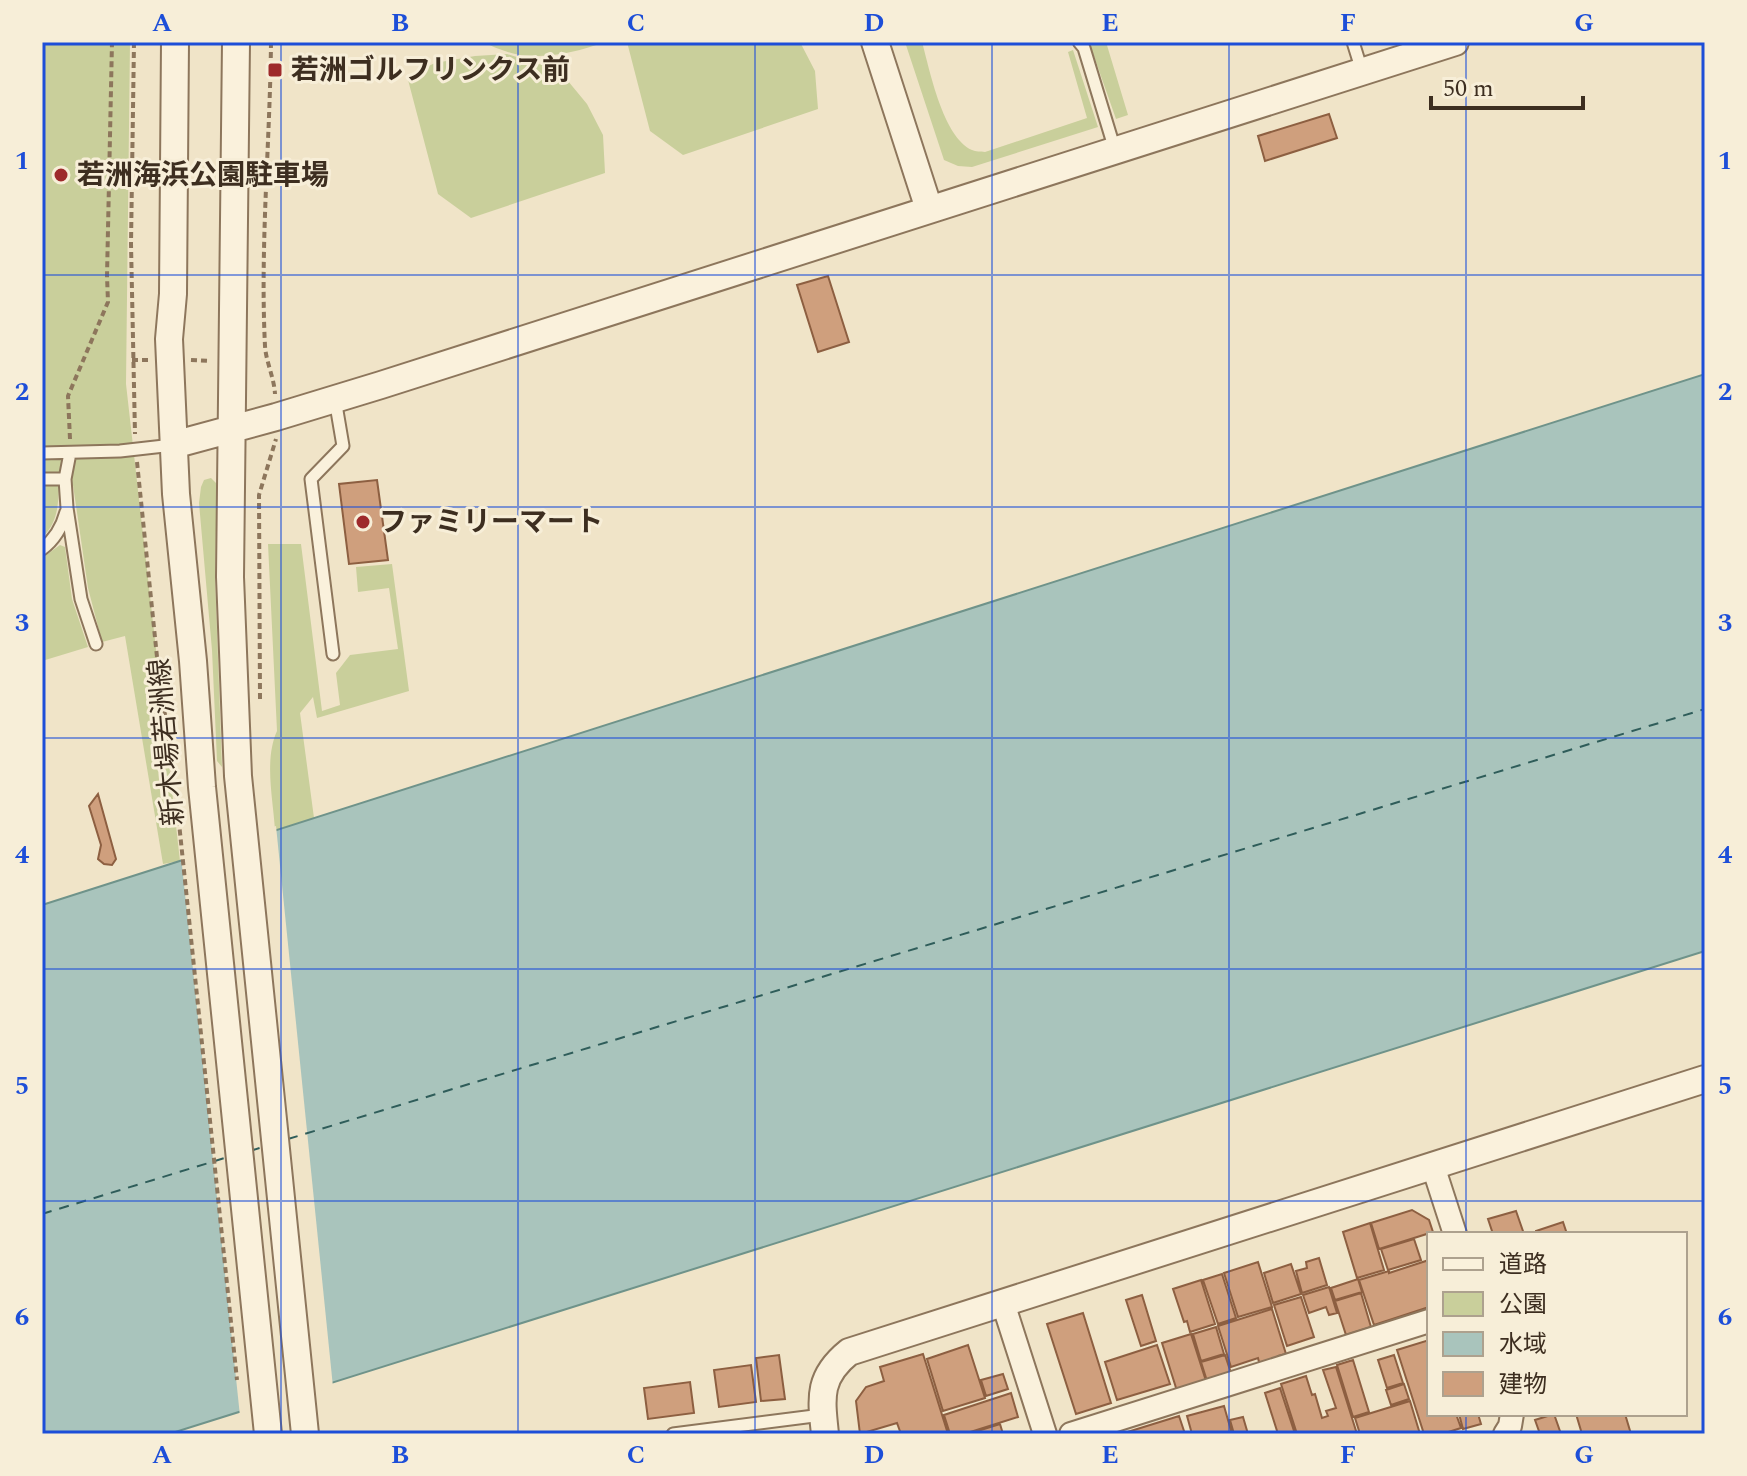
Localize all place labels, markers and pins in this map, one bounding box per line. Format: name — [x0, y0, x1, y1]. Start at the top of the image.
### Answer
place label: 若洲ゴルフリンクス前 — [291, 49, 570, 92]
marker: 若洲ゴルフリンクス前 — [266, 61, 284, 79]
place label: 若洲海浜公園駐車場 — [77, 154, 329, 197]
marker: 若洲海浜公園駐車場 — [52, 166, 70, 184]
place label: ファミリーマート — [379, 501, 603, 544]
marker: ファミリーマート — [354, 513, 372, 531]

